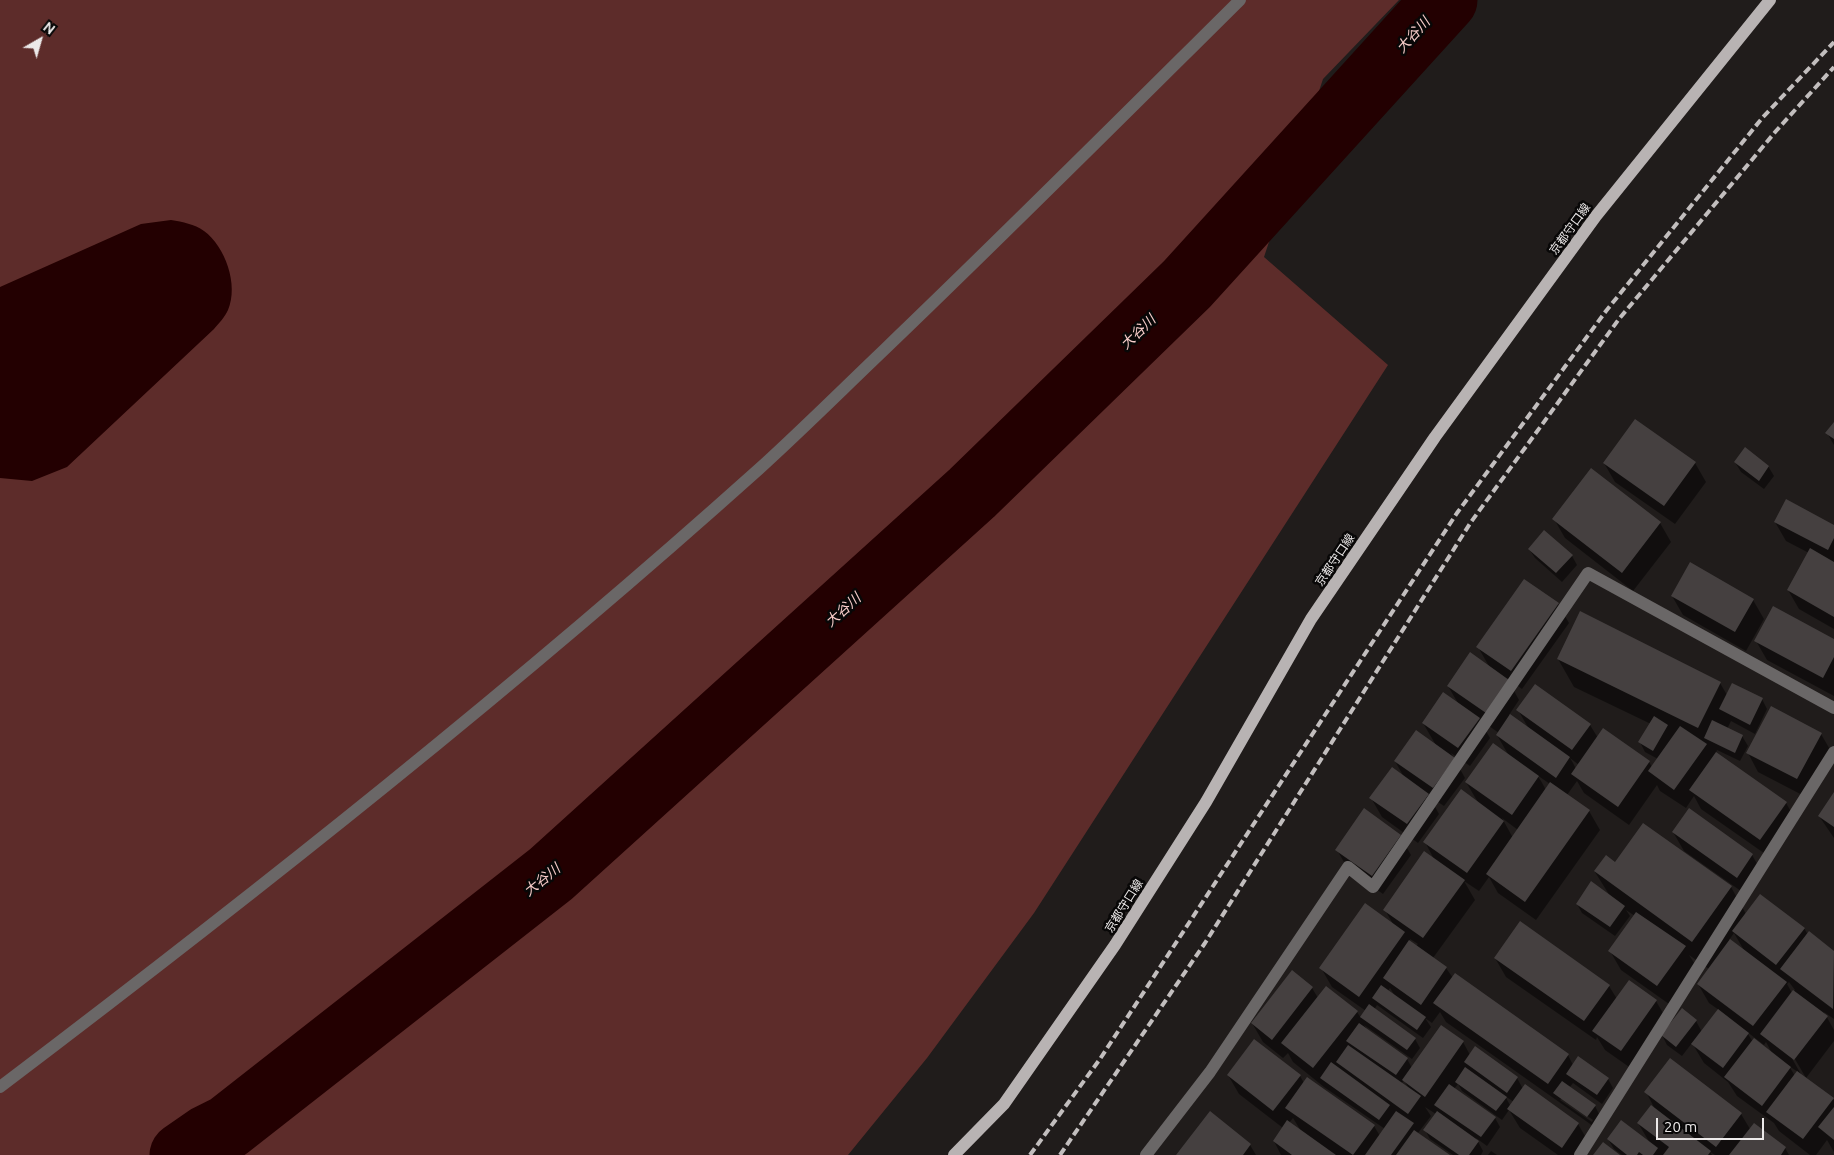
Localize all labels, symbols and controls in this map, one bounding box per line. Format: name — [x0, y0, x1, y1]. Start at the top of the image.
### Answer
water label: 大谷川 — [1393, 14, 1433, 56]
north arrow — [15, 15, 65, 65]
text: N — [40, 19, 58, 38]
street label: 京都守口線 — [1547, 200, 1593, 258]
water label: 大谷川 — [1117, 311, 1159, 353]
street label: 京都守口線 — [1312, 531, 1358, 589]
water label: 大谷川 — [822, 590, 864, 630]
water label: 大谷川 — [520, 860, 564, 900]
street label: 京都守口線 — [1102, 877, 1146, 935]
scale bar — [1659, 1108, 1766, 1140]
text: 20 m — [1664, 1118, 1697, 1135]

